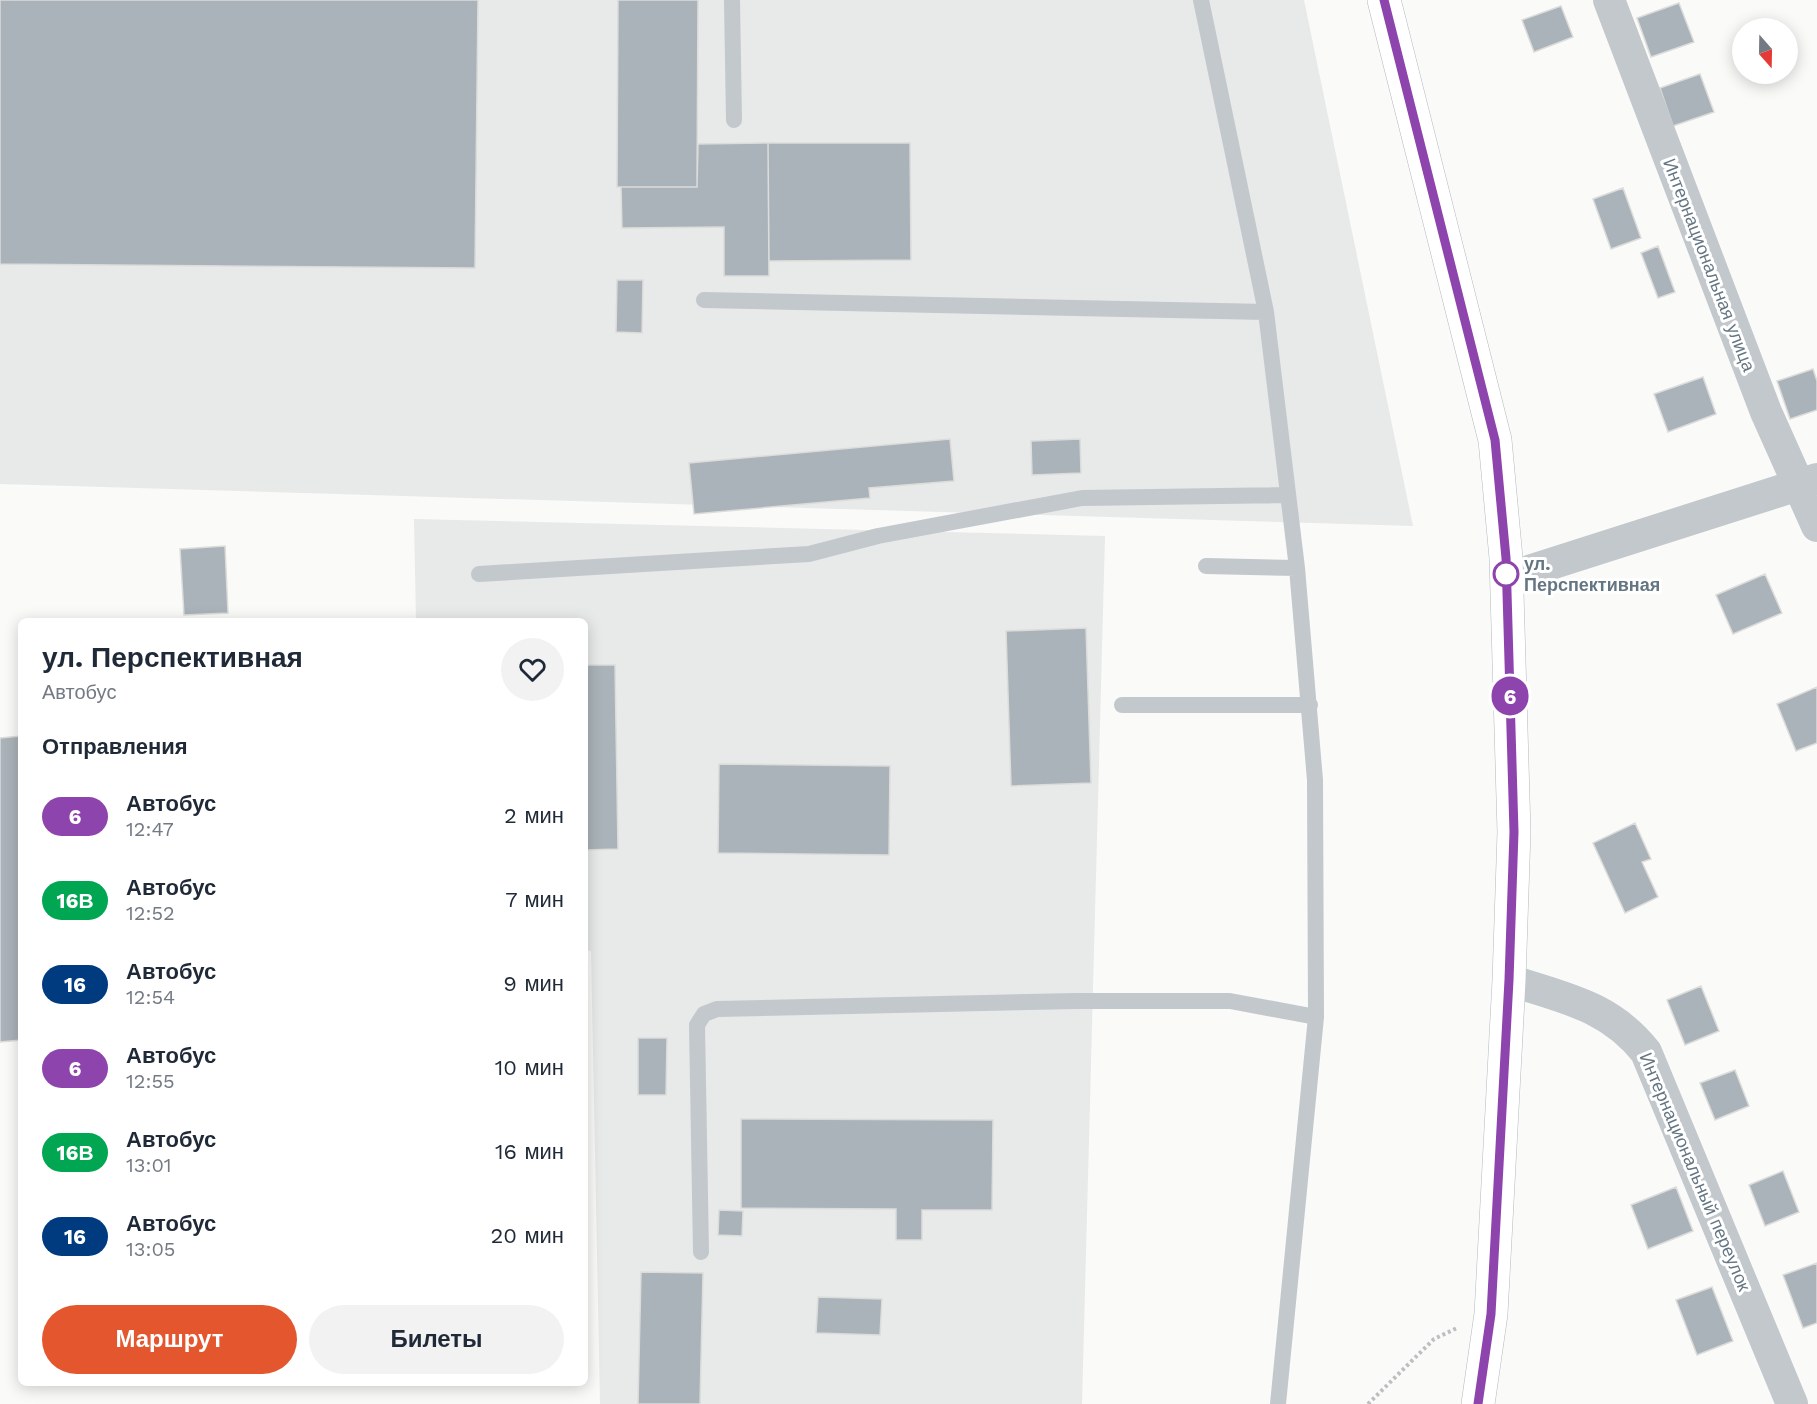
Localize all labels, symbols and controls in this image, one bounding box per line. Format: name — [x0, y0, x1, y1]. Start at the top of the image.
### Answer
north arrow — [1732, 18, 1798, 84]
map controls — [1732, 18, 1798, 84]
street label: Интернациональная улица — [1659, 155, 1760, 375]
place label: ул. Перспективная — [1524, 553, 1660, 595]
marker: ул. Перспективная — [1493, 561, 1519, 587]
button: heart — [501, 638, 564, 701]
text: ул. Перспективная — [42, 641, 303, 674]
line badge: 6 — [1490, 676, 1530, 716]
text: Автобус — [42, 680, 116, 704]
text: 6 — [1504, 684, 1516, 709]
text: Отправления — [42, 734, 188, 759]
text: Автобус — [126, 791, 216, 816]
text: 2 мин — [504, 803, 564, 828]
text: 6 — [69, 804, 81, 829]
text: 12:47 — [126, 817, 174, 841]
text: Автобус — [126, 875, 216, 900]
text: 7 мин — [505, 887, 564, 912]
text: 16В — [56, 888, 94, 913]
text: 12:52 — [126, 901, 175, 925]
text: Автобус — [126, 959, 216, 984]
text: 9 мин — [503, 971, 564, 996]
text: 16 — [64, 972, 86, 997]
text: 12:54 — [126, 985, 175, 1009]
text: Автобус — [126, 1043, 216, 1068]
street label: Интернациональный переулок — [1636, 1049, 1755, 1294]
text: 10 мин — [495, 1055, 564, 1080]
text: 6 — [69, 1056, 81, 1081]
text: 12:55 — [126, 1069, 175, 1093]
text: Автобус — [126, 1127, 216, 1152]
text: 16 мин — [495, 1139, 564, 1164]
text: 16В — [56, 1140, 94, 1165]
text: 13:01 — [126, 1153, 172, 1177]
text: Автобус — [126, 1211, 216, 1236]
text: 20 мин — [490, 1223, 564, 1248]
text: 16 — [64, 1224, 86, 1249]
text: 13:05 — [126, 1237, 175, 1261]
button: Маршрут — [42, 1305, 297, 1374]
button: Билеты — [309, 1305, 564, 1374]

